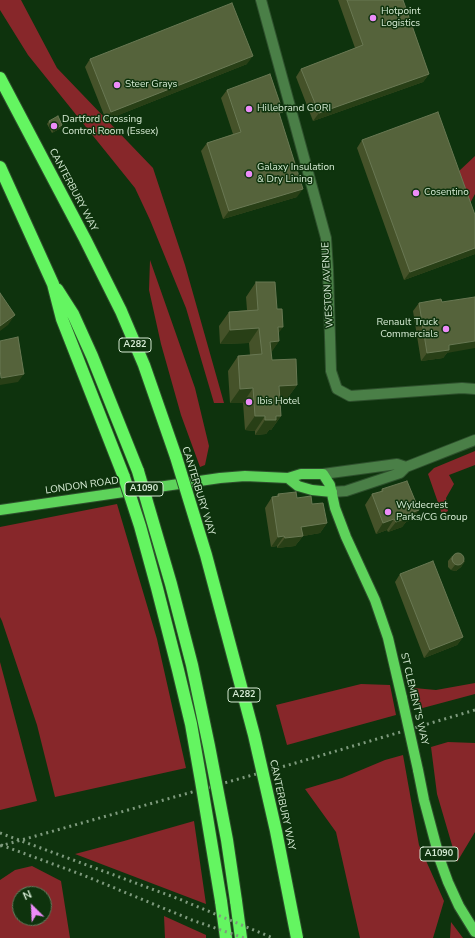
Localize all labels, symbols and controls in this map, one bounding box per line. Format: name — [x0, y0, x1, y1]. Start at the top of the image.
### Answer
place label: Hotpoint Logistics — [381, 6, 421, 30]
marker: Hotpoint Logistics — [368, 13, 378, 23]
place label: Steer Grays — [125, 79, 177, 91]
marker: Steer Grays — [112, 80, 122, 90]
place label: Hillebrand GORI — [257, 103, 331, 115]
marker: Hillebrand GORI — [244, 104, 254, 114]
place label: Dartford Crossing Control Room (Essex) — [62, 114, 159, 138]
marker: Dartford Crossing Control Room (Essex) — [49, 121, 59, 131]
street label: CANTERBURY WAY — [46, 147, 100, 233]
place label: Galaxy Insulation & Dry Lining — [257, 162, 335, 186]
marker: Galaxy Insulation & Dry Lining — [244, 169, 254, 179]
place label: Cosentino — [424, 187, 469, 199]
marker: Cosentino — [411, 188, 421, 198]
street label: WESTON AVENUE — [320, 242, 336, 328]
place label: Renault Truck Commercials — [376, 317, 438, 340]
marker: Renault Truck Commercials — [441, 324, 451, 334]
road number: A282 — [119, 338, 151, 352]
place label: Ibis Hotel — [257, 396, 300, 408]
marker: Ibis Hotel — [244, 397, 254, 407]
street label: CANTERBURY WAY — [179, 445, 217, 537]
street label: LONDON ROAD — [44, 475, 120, 497]
road number: A1090 — [125, 482, 163, 496]
place label: Wyldecrest Parks/CG Group — [396, 500, 468, 524]
marker: Wyldecrest Parks/CG Group — [383, 507, 393, 517]
street label: ST CLEMENT'S WAY — [398, 652, 430, 746]
road number: A282 — [228, 688, 260, 702]
street label: CANTERBURY WAY — [267, 759, 297, 851]
road number: A1090 — [420, 847, 458, 861]
north arrow — [12, 886, 52, 926]
text: N — [21, 887, 34, 904]

